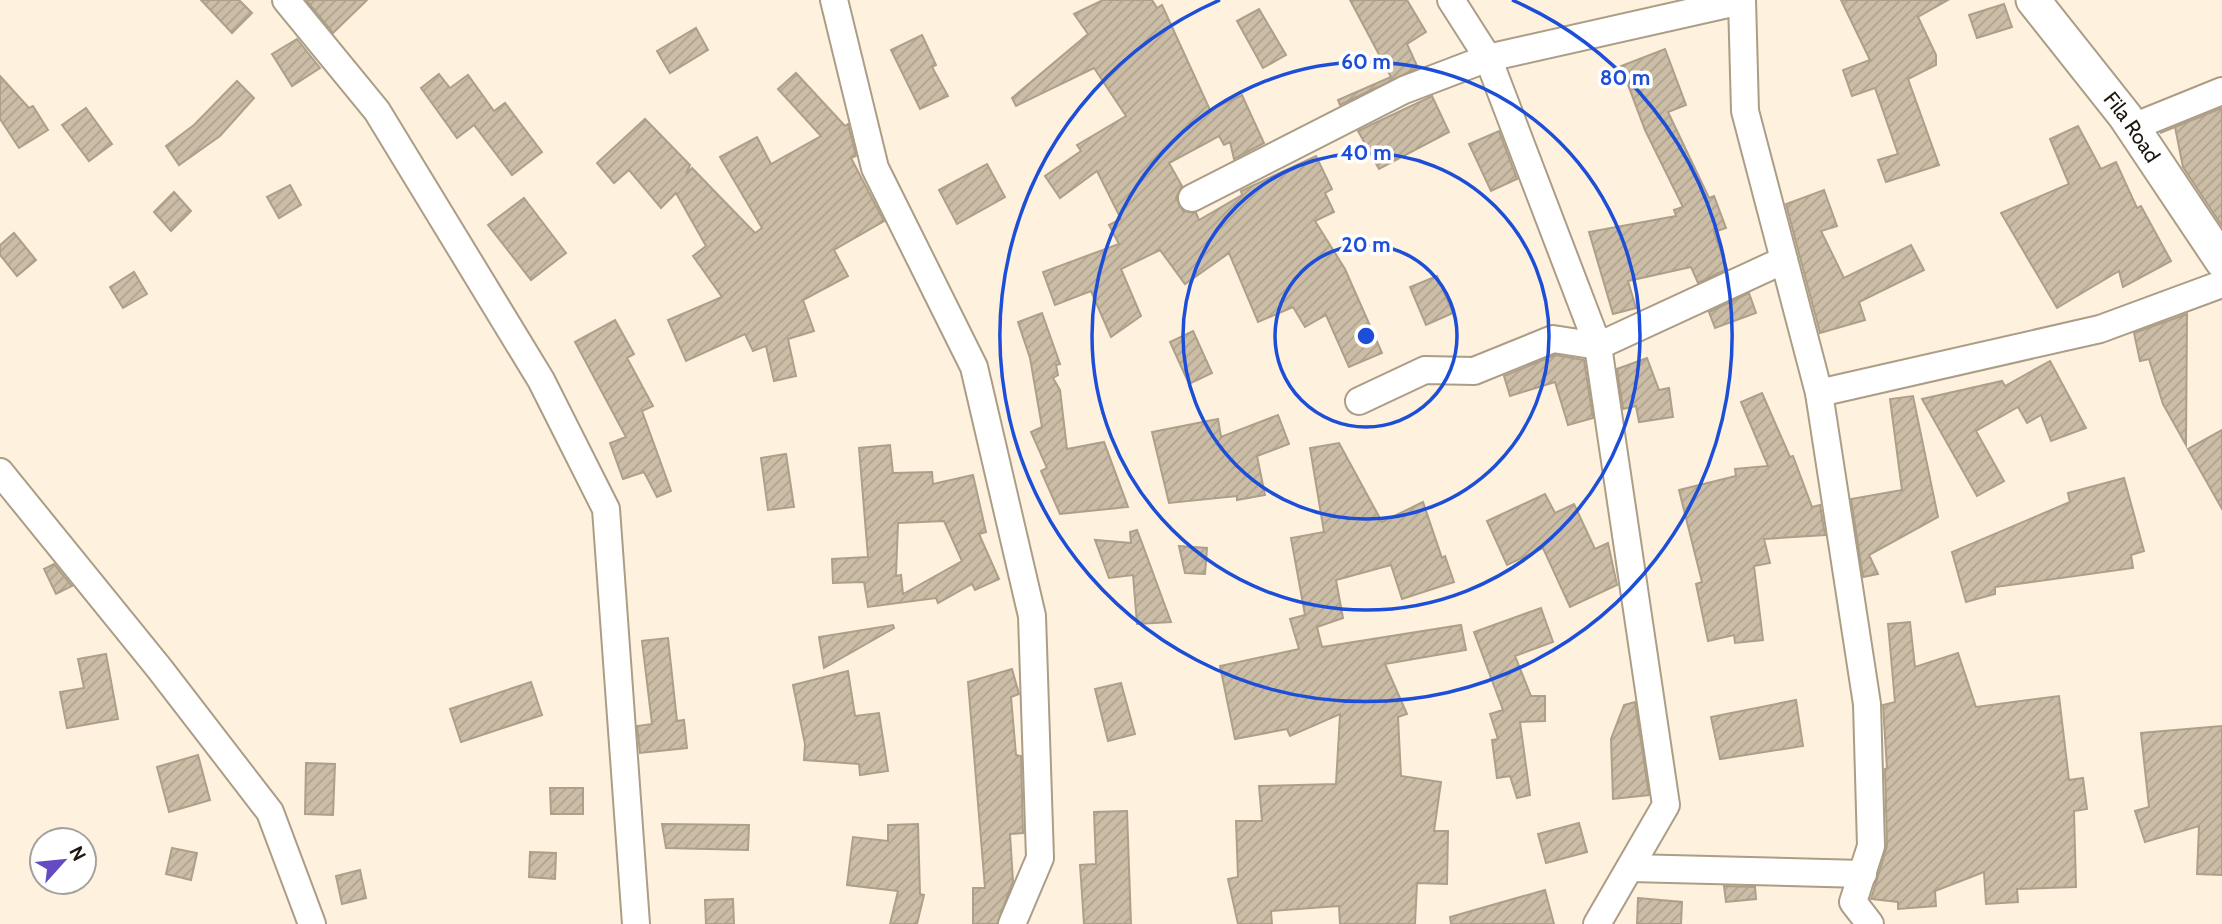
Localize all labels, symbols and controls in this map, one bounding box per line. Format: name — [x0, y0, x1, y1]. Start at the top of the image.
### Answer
text: 60 m — [1341, 49, 1391, 74]
text: 80 m — [1600, 65, 1650, 90]
street label: Fila Road — [2099, 86, 2165, 167]
text: 40 m — [1341, 140, 1391, 165]
text: 20 m — [1342, 232, 1390, 257]
centre of rings — [1354, 324, 1378, 348]
north arrow — [28, 826, 98, 896]
text: N — [64, 842, 91, 865]

